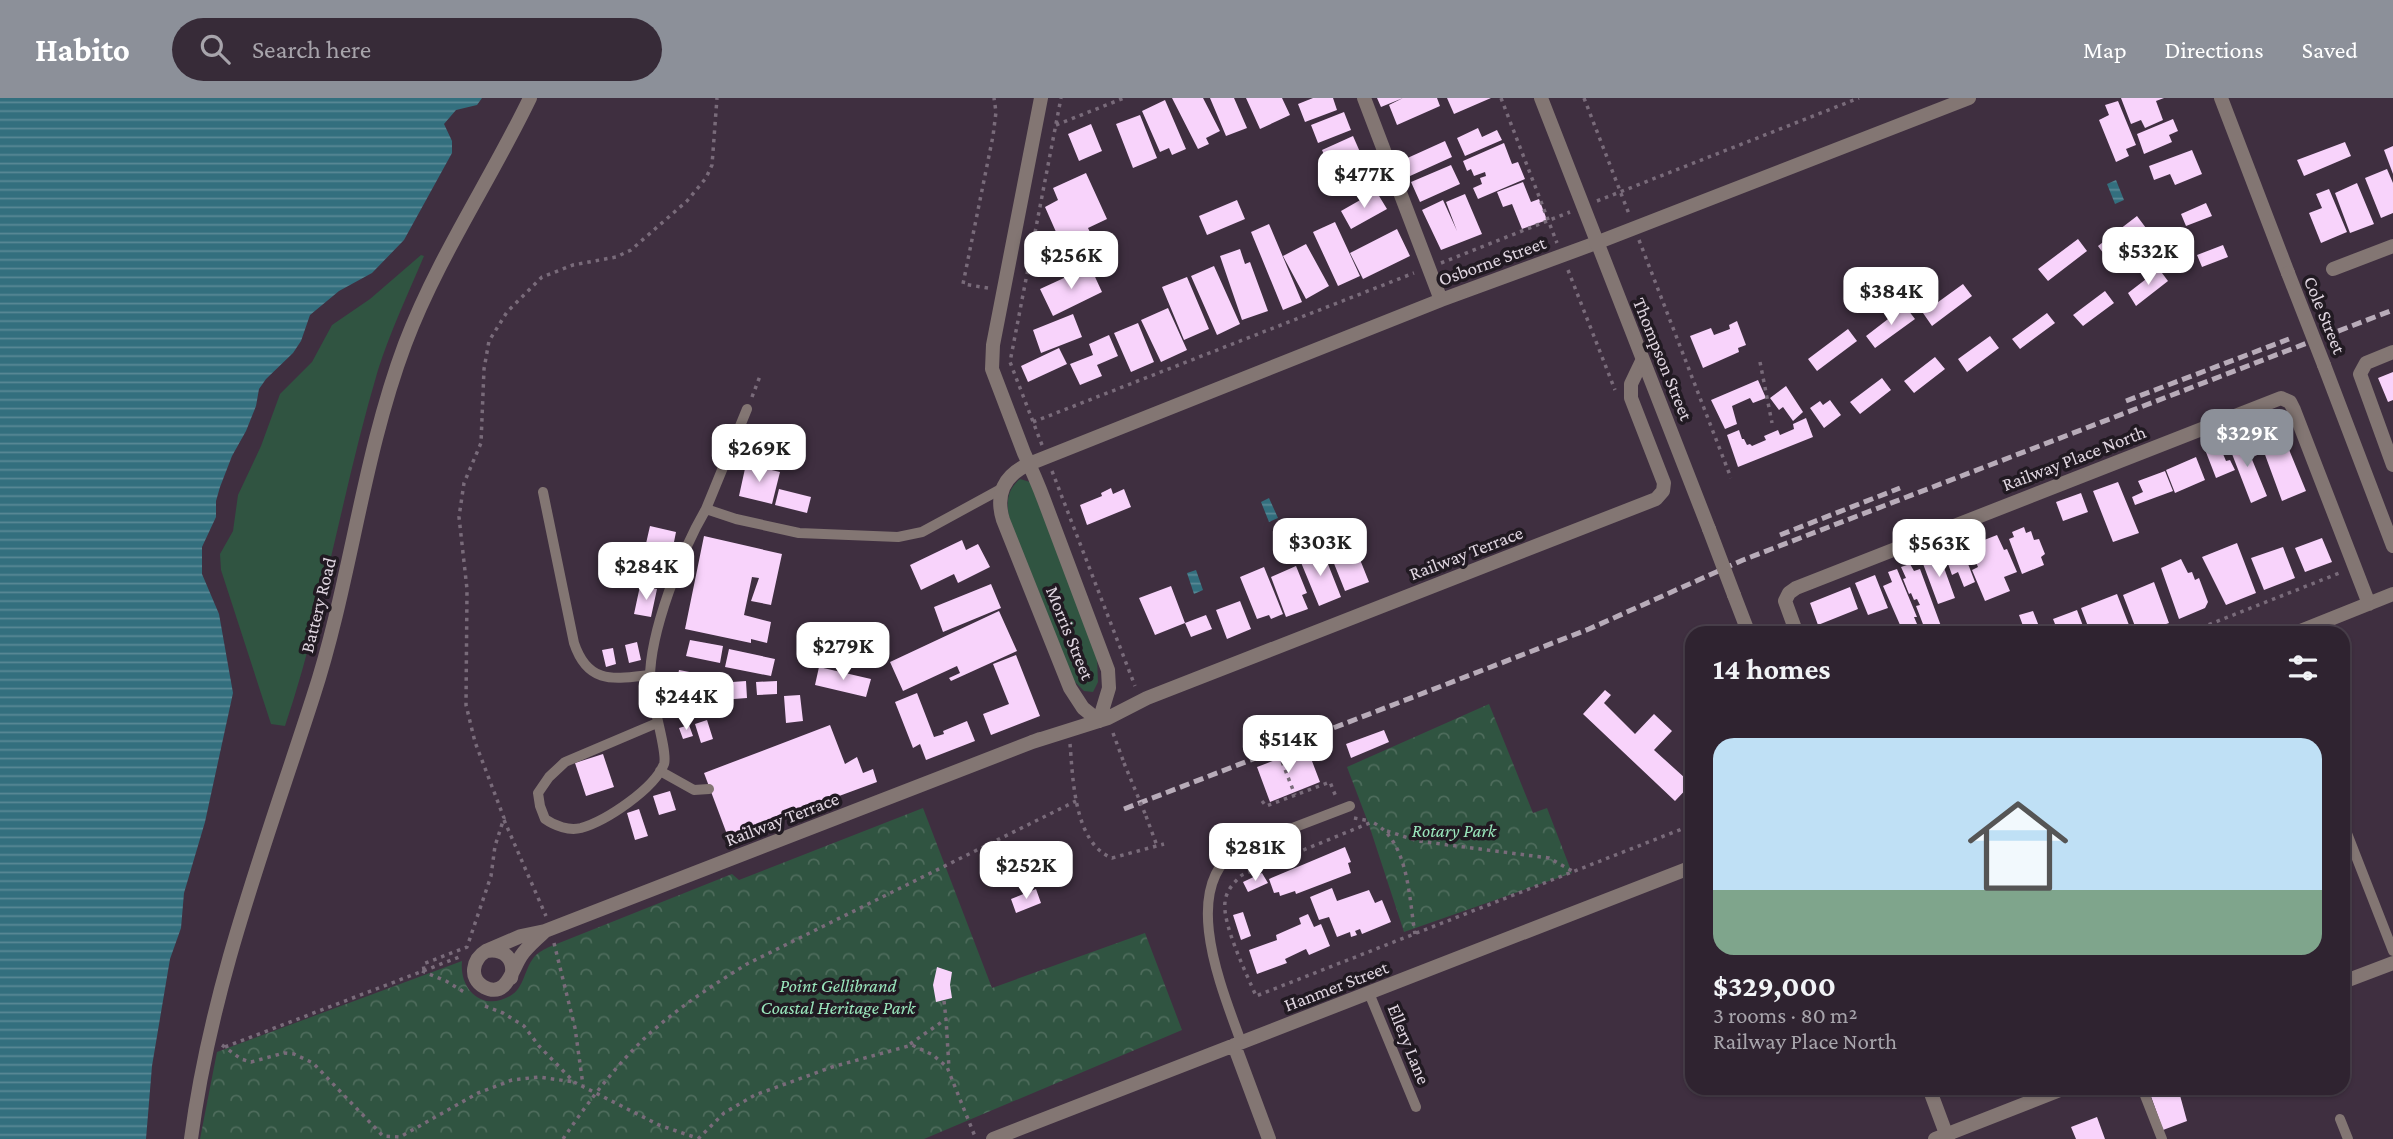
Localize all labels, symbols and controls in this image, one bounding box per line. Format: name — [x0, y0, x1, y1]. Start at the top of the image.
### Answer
search box — [172, 18, 662, 81]
icon: search — [196, 30, 234, 68]
text: Habito — [35, 31, 130, 68]
text: Search here — [252, 35, 371, 64]
text: Map — [2083, 36, 2127, 63]
text: Directions — [2165, 36, 2264, 63]
text: Saved — [2302, 36, 2358, 63]
pin: $477K — [1315, 150, 1413, 210]
text: $477K — [1334, 160, 1394, 186]
pin: $532K — [2099, 228, 2197, 287]
pin: $256K — [1022, 232, 1120, 291]
street label: Osborne Street — [1435, 232, 1549, 290]
text: $532K — [2118, 237, 2178, 263]
text: $256K — [1040, 241, 1102, 267]
pin: $384K — [1842, 268, 1940, 327]
street label: Cole Street — [2300, 273, 2350, 358]
text: $384K — [1859, 277, 1923, 303]
street label: Thompson Street — [1629, 295, 1697, 424]
pin: $329K — [2198, 410, 2296, 469]
text: $329K — [2216, 419, 2278, 445]
street label: Railway Place North — [1999, 421, 2149, 495]
pin: $269K — [710, 424, 808, 484]
text: $269K — [728, 434, 790, 460]
pin: $303K — [1271, 518, 1369, 578]
pin: $563K — [1890, 519, 1988, 579]
street label: Railway Terrace — [1406, 522, 1526, 584]
text: $303K — [1289, 528, 1351, 554]
text: $563K — [1909, 529, 1969, 555]
pin: $284K — [597, 542, 695, 602]
text: $284K — [614, 552, 678, 578]
street label: Battery Road — [296, 555, 340, 655]
street label: Morris Street — [1042, 583, 1099, 684]
pin: $279K — [794, 622, 892, 682]
text: $279K — [812, 632, 874, 658]
icon: filters — [2284, 649, 2322, 687]
text: 14 homes — [1713, 652, 1831, 685]
pin: $244K — [637, 672, 735, 732]
text: $244K — [655, 682, 717, 708]
pin: $514K — [1239, 716, 1337, 775]
text: $514K — [1259, 725, 1317, 751]
icon: home — [1955, 783, 2081, 909]
street label: Railway Terrace — [722, 788, 842, 850]
park label: Rotary Park — [1412, 820, 1497, 841]
pin: $281K — [1206, 824, 1304, 883]
text: $281K — [1225, 833, 1285, 859]
pin: $252K — [977, 842, 1075, 901]
text: $252K — [996, 851, 1056, 877]
street label: Hanmer Street — [1281, 956, 1392, 1015]
text: $329,000 — [1713, 969, 1836, 1002]
park label: Point Gellibrand Coastal Heritage Park — [761, 975, 916, 1018]
street label: Ellery Lane — [1383, 1001, 1435, 1087]
text: 3 rooms · 80 m² — [1713, 1002, 1858, 1028]
text: Railway Place North — [1713, 1028, 1897, 1054]

